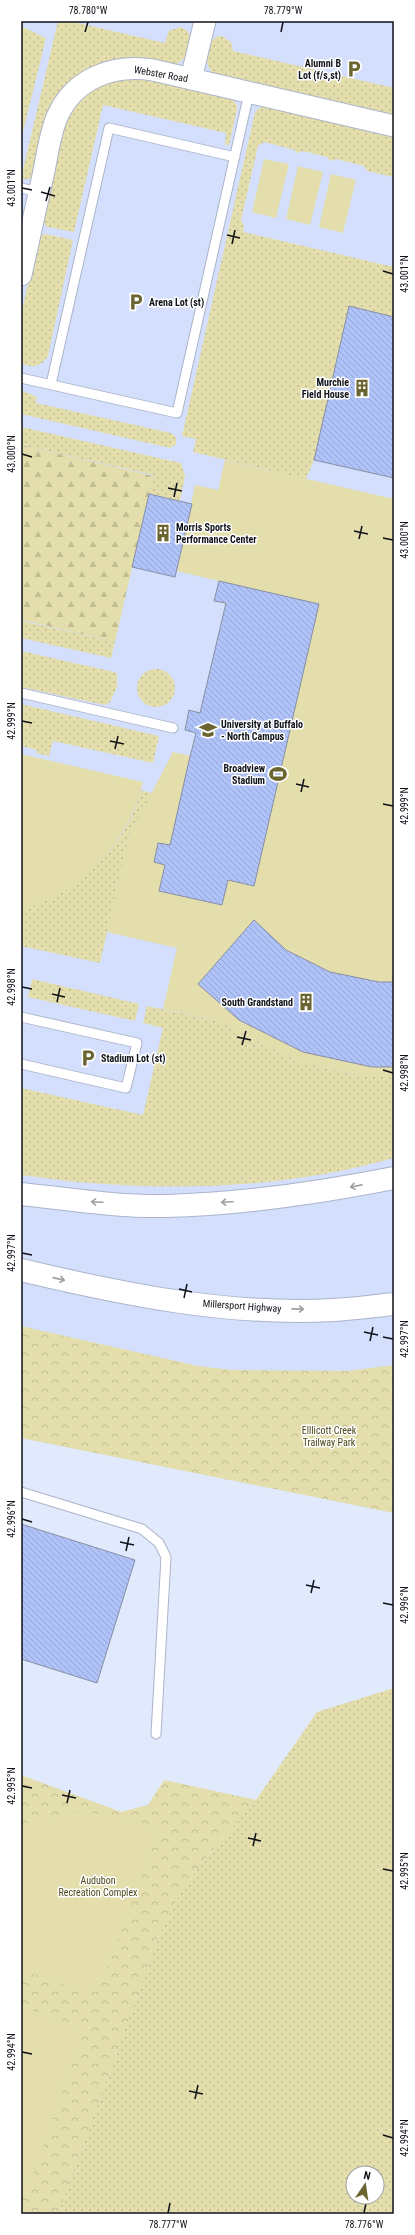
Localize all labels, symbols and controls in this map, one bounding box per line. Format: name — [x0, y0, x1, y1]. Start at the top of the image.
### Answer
text: 78.780°W — [69, 5, 108, 16]
text: 78.779°W — [264, 5, 303, 16]
place label: Alumni B Lot (f/s,st) — [298, 58, 341, 82]
parking icon: Alumni B Lot (f/s,st) — [344, 59, 364, 79]
street label: Webster Road — [133, 64, 189, 84]
text: 43.001°N — [6, 169, 17, 207]
text: 43.001°N — [399, 255, 410, 293]
parking icon: Arena Lot (st) — [126, 292, 146, 312]
place label: Arena Lot (st) — [149, 297, 204, 309]
place label: Murchie Field House — [302, 377, 349, 400]
building icon: Murchie Field House — [352, 378, 372, 398]
text: 43.000°N — [6, 435, 17, 473]
text: 43.000°N — [399, 521, 410, 559]
place label: Morris Sports Performance Center — [176, 522, 257, 545]
building icon: Morris Sports Performance Center — [153, 523, 173, 543]
text: 42.999°N — [6, 702, 17, 740]
place label: University at Buffalo - North Campus — [221, 719, 303, 742]
school or university icon: University at Buffalo - North Campus — [198, 720, 218, 740]
place label: Broadview Stadium — [223, 763, 266, 786]
sports icon: Broadview Stadium — [268, 764, 288, 784]
text: 42.999°N — [399, 787, 410, 825]
text: 42.998°N — [6, 968, 17, 1006]
building icon: South Grandstand — [296, 992, 316, 1012]
place label: South Grandstand — [222, 997, 293, 1008]
parking icon: Stadium Lot (st) — [78, 1048, 98, 1068]
place label: Stadium Lot (st) — [101, 1053, 166, 1065]
text: 42.998°N — [399, 1054, 410, 1092]
one-way arrow — [350, 1182, 363, 1190]
one-way arrow — [91, 1198, 104, 1206]
one-way arrow — [221, 1199, 234, 1206]
text: 42.997°N — [6, 1234, 17, 1272]
one-way arrow — [52, 1275, 65, 1283]
street label: Millersport Highway — [202, 1298, 282, 1314]
one-way arrow — [291, 1306, 304, 1313]
text: 42.997°N — [399, 1320, 410, 1358]
park label: Elllicott Creek Trailway Park — [302, 1425, 357, 1448]
text: 42.996°N — [6, 1500, 17, 1538]
text: 42.996°N — [399, 1586, 410, 1624]
text: 42.995°N — [6, 1767, 17, 1805]
text: 42.995°N — [399, 1852, 410, 1890]
park label: Audubon Recreation Complex — [59, 1875, 138, 1898]
text: 42.994°N — [6, 2033, 17, 2071]
text: 42.994°N — [399, 2119, 410, 2157]
north arrow — [345, 2165, 385, 2205]
text: N — [362, 2169, 372, 2183]
text: 78.777°W — [149, 2219, 188, 2230]
text: 78.776°W — [345, 2219, 384, 2230]

